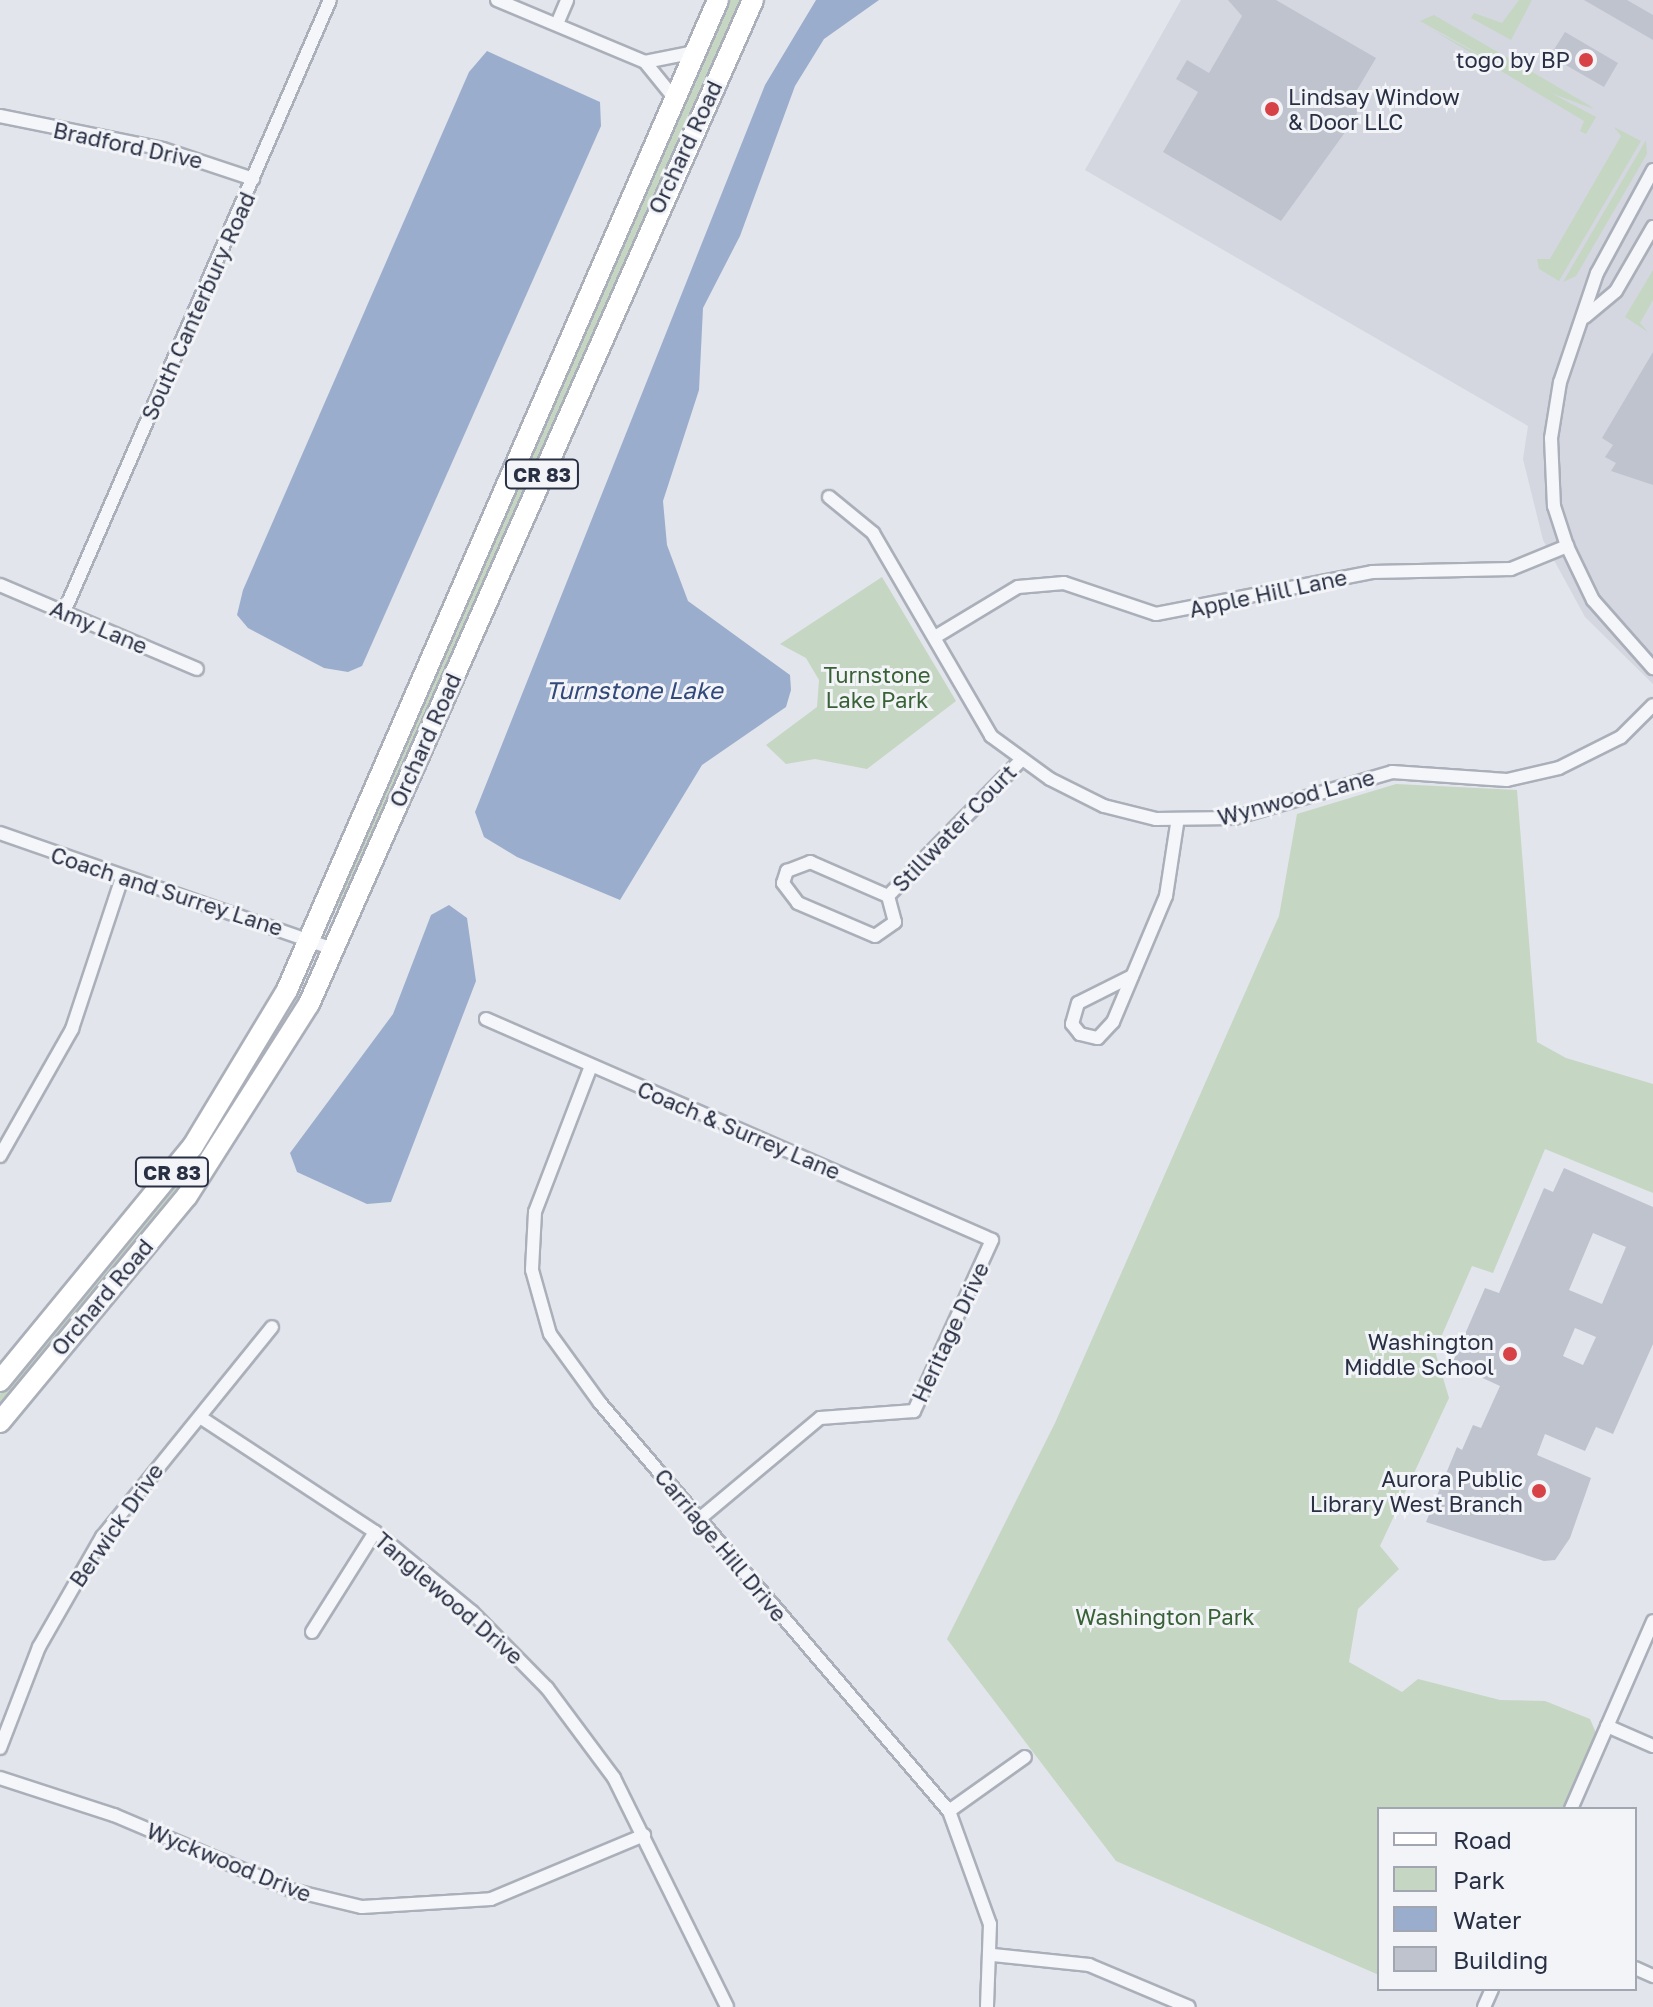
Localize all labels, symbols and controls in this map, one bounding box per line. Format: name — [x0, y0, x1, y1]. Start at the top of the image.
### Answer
place label: togo by BP — [1456, 47, 1570, 73]
marker: togo by BP — [1577, 51, 1595, 69]
street label: Orchard Road — [643, 76, 727, 218]
place label: Lindsay Window & Door LLC — [1288, 83, 1460, 134]
marker: Lindsay Window & Door LLC — [1263, 100, 1281, 118]
street label: Bradford Drive — [51, 116, 205, 174]
street label: South Canterbury Road — [136, 188, 260, 424]
road number: CR 83 — [504, 458, 580, 490]
street label: Apple Hill Lane — [1187, 563, 1349, 623]
street label: Amy Lane — [46, 595, 152, 659]
park label: Turnstone Lake Park — [823, 661, 931, 712]
street label: Orchard Road — [384, 669, 466, 811]
water label: Turnstone Lake — [545, 676, 723, 704]
street label: Stillwater Court — [887, 759, 1021, 897]
street label: Wynwood Lane — [1215, 763, 1377, 831]
street label: Coach and Surrey Lane — [48, 841, 286, 941]
street label: Coach & Surrey Lane — [634, 1075, 844, 1185]
road number: CR 83 — [134, 1156, 210, 1188]
street label: Orchard Road — [46, 1233, 158, 1361]
street label: Heritage Drive — [906, 1258, 994, 1406]
place label: Washington Middle School — [1344, 1328, 1494, 1380]
marker: Washington Middle School — [1501, 1345, 1519, 1363]
street label: Berwick Drive — [64, 1458, 168, 1592]
street label: Carriage Hill Drive — [649, 1463, 793, 1627]
place label: Aurora Public Library West Branch — [1310, 1465, 1523, 1516]
marker: Aurora Public Library West Branch — [1530, 1482, 1548, 1500]
street label: Tanglewood Drive — [369, 1526, 529, 1670]
park label: Washington Park — [1075, 1604, 1255, 1630]
legend — [1377, 1807, 1637, 1991]
street label: Wyckwood Drive — [143, 1817, 315, 1907]
text: Road — [1453, 1825, 1512, 1854]
text: Park — [1453, 1865, 1505, 1894]
text: Water — [1453, 1905, 1521, 1934]
text: Building — [1453, 1945, 1548, 1974]

